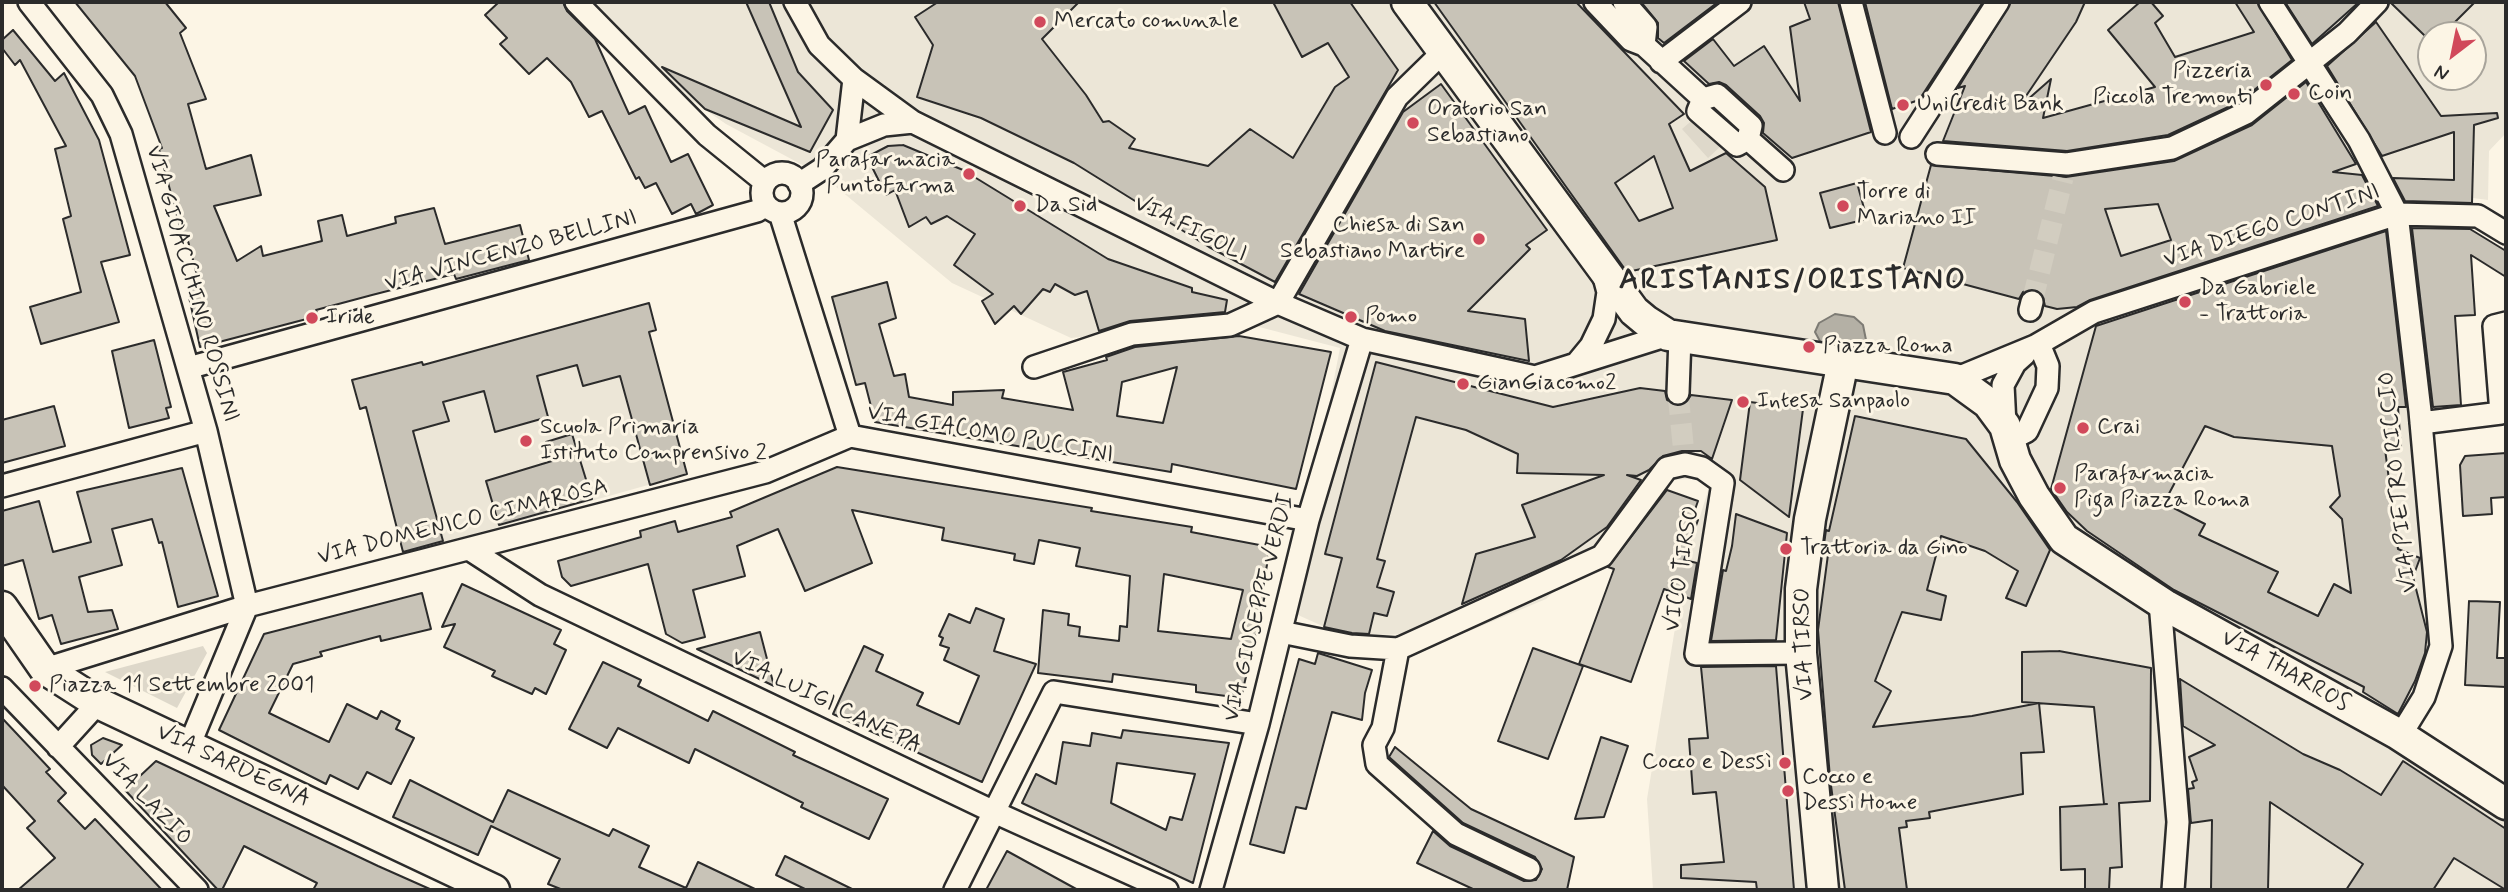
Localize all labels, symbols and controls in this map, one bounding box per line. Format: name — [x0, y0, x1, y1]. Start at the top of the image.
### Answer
place label: Mercato comunale — [1054, 8, 1239, 36]
marker: Mercato comunale — [1032, 14, 1048, 30]
north arrow — [2417, 21, 2487, 91]
place label: Pizzeria Piccola Tremonti — [2093, 58, 2252, 112]
text: N — [2430, 59, 2454, 86]
marker: Pizzeria Piccola Tremonti — [2258, 77, 2274, 93]
place label: Coin — [2308, 80, 2352, 108]
marker: Coin — [2286, 86, 2302, 102]
place label: UniCredit Bank — [1917, 91, 2064, 119]
place label: Oratorio San Sebastiano — [1427, 96, 1547, 150]
marker: UniCredit Bank — [1895, 97, 1911, 113]
marker: Oratorio San Sebastiano — [1405, 115, 1421, 131]
street label: VIA GIOACCHINO ROSSINI — [138, 143, 244, 425]
place label: Parafarmacia PuntoFarma — [816, 147, 955, 201]
marker: Parafarmacia PuntoFarma — [961, 166, 977, 182]
place label: Torre di Mariano II — [1857, 179, 1976, 233]
street label: VIA DIEGO CONTINI — [2160, 179, 2384, 275]
street label: VIA FIGOLI — [1129, 191, 1251, 269]
place label: Da Sid — [1034, 192, 1097, 220]
marker: Da Sid — [1012, 198, 1028, 214]
marker: Torre di Mariano II — [1835, 198, 1851, 214]
street label: VIA VINCENZO BELLINI — [382, 205, 640, 299]
place label: Chiesa di San Sebastiano Martire — [1280, 212, 1465, 266]
marker: Chiesa di San Sebastiano Martire — [1471, 231, 1487, 247]
district label: ARISTANIS/ORISTANO — [1619, 264, 1967, 300]
place label: Da Gabriele - Trattoria — [2199, 275, 2316, 329]
marker: Da Gabriele - Trattoria — [2177, 294, 2193, 310]
place label: Pomo — [1365, 303, 1417, 331]
place label: Iride — [326, 304, 375, 332]
marker: Pomo — [1343, 309, 1359, 325]
marker: Iride — [304, 310, 320, 326]
place label: Piazza Roma — [1823, 333, 1953, 361]
marker: Piazza Roma — [1801, 339, 1817, 355]
place label: GianGiacomo2 — [1477, 370, 1616, 398]
street label: VIA PIETRO RICCIO — [2374, 370, 2424, 594]
marker: GianGiacomo2 — [1455, 376, 1471, 392]
place label: Intesa Sanpaolo — [1757, 388, 1910, 416]
marker: Intesa Sanpaolo — [1735, 394, 1751, 410]
street label: VIA GIACOMO PUCCINI — [865, 400, 1115, 470]
place label: Scuola Primaria Istituto Comprensivo 2 — [540, 414, 767, 468]
place label: Crai — [2097, 414, 2140, 442]
marker: Crai — [2075, 420, 2091, 436]
marker: Scuola Primaria Istituto Comprensivo 2 — [518, 433, 534, 449]
place label: Parafarmacia Piga Piazza Roma — [2074, 461, 2250, 515]
street label: VIA DOMENICO CIMAROSA — [315, 474, 611, 572]
marker: Parafarmacia Piga Piazza Roma — [2052, 480, 2068, 496]
street label: VIA GIUSEPPE VERDI — [1218, 491, 1302, 725]
street label: VICO TIRSO — [1659, 504, 1707, 634]
place label: Trattoria da Gino — [1800, 535, 1968, 563]
marker: Trattoria da Gino — [1778, 541, 1794, 557]
street label: VIA TIRSO — [1789, 587, 1821, 701]
street label: VIA THARROS — [2216, 625, 2354, 719]
street label: VIA LUIGI CANEPA — [726, 645, 926, 761]
place label: Piazza 11 Settembre 2001 — [49, 672, 314, 700]
marker: Piazza 11 Settembre 2001 — [27, 678, 43, 694]
street label: VIA SARDEGNA — [152, 719, 314, 815]
street label: VIA LAZIO — [95, 748, 197, 852]
place label: Cocco e Dessì — [1642, 749, 1771, 777]
marker: Cocco e Dessì — [1777, 755, 1793, 771]
place label: Cocco e Dessì Home — [1802, 764, 1917, 818]
marker: Cocco e Dessì Home — [1780, 783, 1796, 799]

